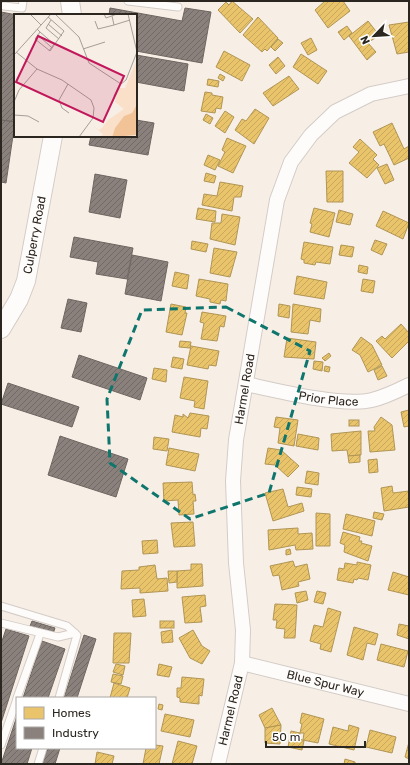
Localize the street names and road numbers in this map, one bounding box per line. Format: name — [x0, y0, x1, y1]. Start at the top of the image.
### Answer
street label: Culperry Road — [20, 195, 49, 275]
street label: Harmel Road — [232, 353, 258, 426]
street label: Prior Place — [298, 388, 359, 409]
street label: Blue Spur Way — [285, 667, 366, 700]
street label: Harmel Road — [216, 674, 246, 747]

